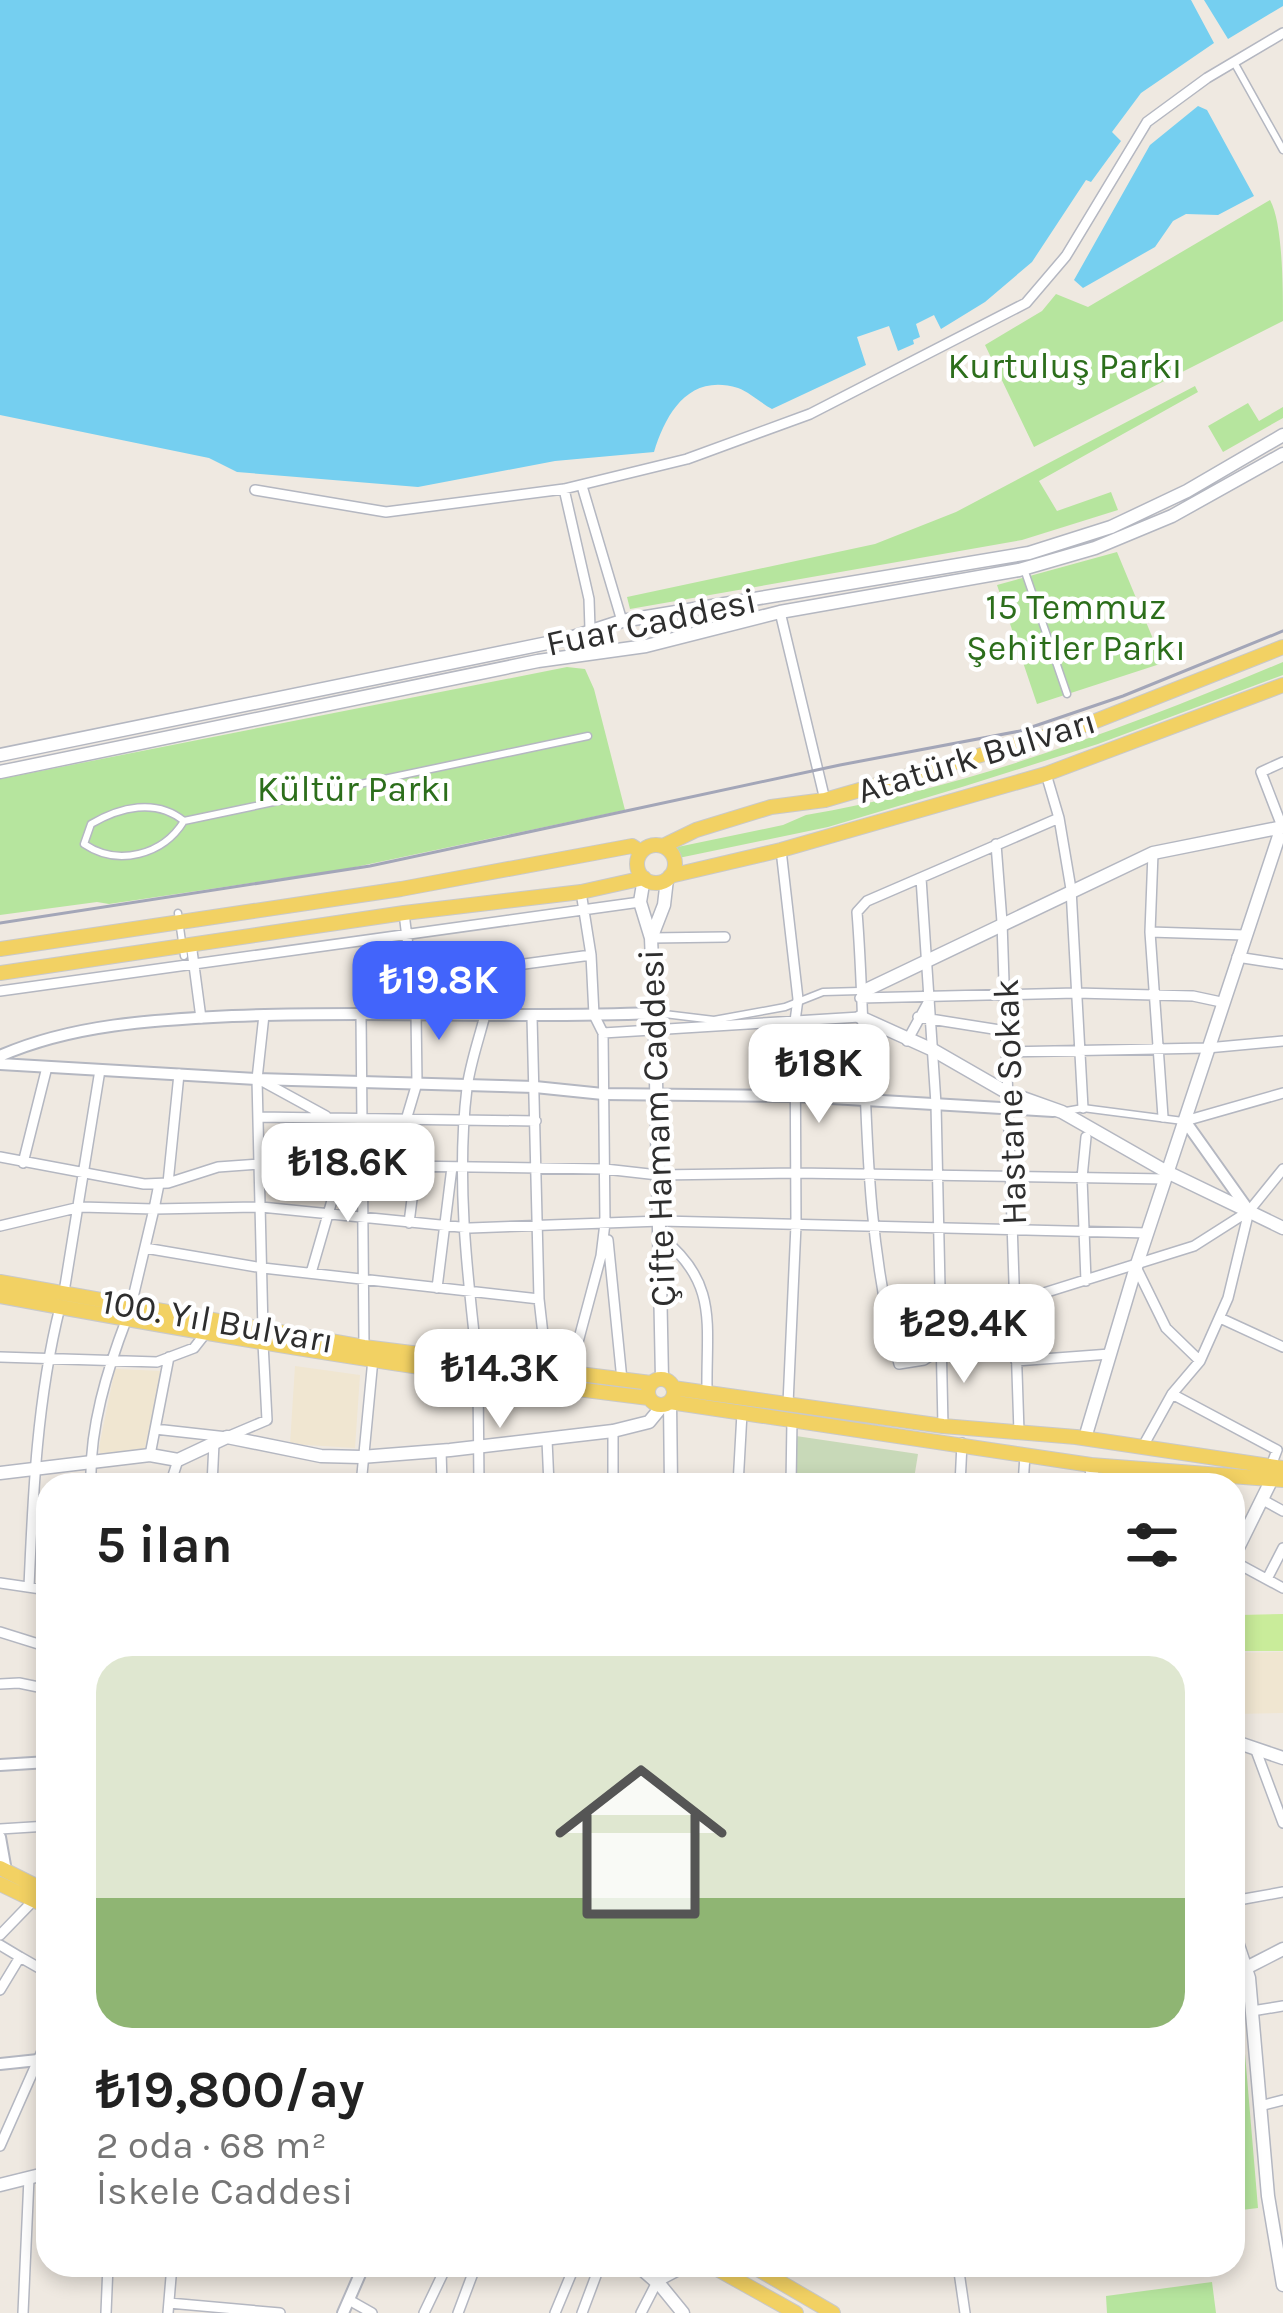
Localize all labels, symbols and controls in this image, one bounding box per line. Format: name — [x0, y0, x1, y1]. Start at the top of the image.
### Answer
park label: Kurtuluş Parkı — [947, 345, 1183, 387]
street label: Fuar Caddesi — [542, 579, 760, 665]
park label: 15 Temmuz Şehitler Parkı — [966, 586, 1186, 669]
street label: Atatürk Bulvarı — [852, 700, 1101, 812]
park label: Kültür Parkı — [257, 768, 451, 810]
pin: ₺19.8K — [341, 941, 537, 1043]
street label: Çifte Hamam Caddesi — [630, 948, 684, 1308]
text: ₺19.8K — [379, 957, 499, 1003]
street label: Hastane Sokak — [985, 978, 1035, 1226]
pin: ₺18K — [748, 1024, 890, 1126]
text: ₺18K — [776, 1040, 862, 1086]
pin: ₺18.6K — [250, 1123, 446, 1225]
text: ₺18.6K — [289, 1139, 408, 1185]
street label: 100. Yıl Bulvarı — [99, 1280, 337, 1362]
pin: ₺29.4K — [866, 1284, 1062, 1386]
text: ₺29.4K — [901, 1300, 1027, 1346]
pin: ₺14.3K — [402, 1329, 598, 1431]
text: ₺14.3K — [441, 1345, 559, 1391]
icon: filters — [1119, 1512, 1185, 1578]
text: 5 ilan — [96, 1515, 232, 1575]
icon: home — [533, 1734, 749, 1950]
text: ₺19,800/ay — [96, 2060, 364, 2120]
text: 2 oda · 68 m² — [96, 2122, 327, 2168]
text: İskele Caddesi — [96, 2168, 353, 2214]

